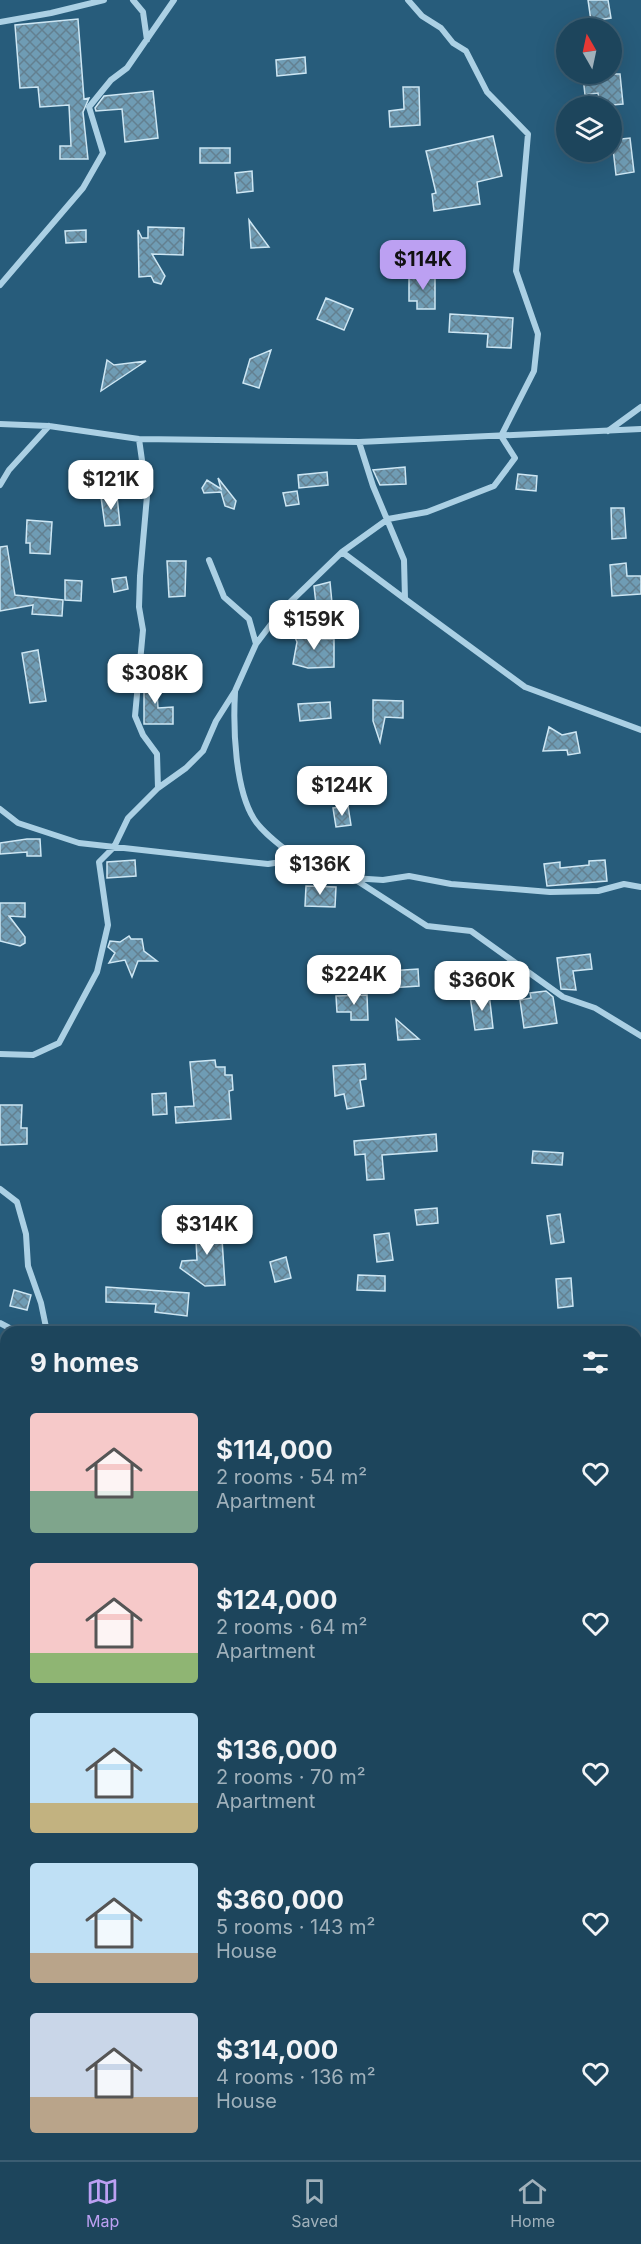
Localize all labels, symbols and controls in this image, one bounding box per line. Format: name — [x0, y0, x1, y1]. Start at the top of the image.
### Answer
north arrow — [556, 18, 622, 84]
map controls — [556, 18, 622, 162]
button: layers — [556, 96, 622, 162]
pin: $114K — [381, 240, 465, 291]
text: $114K — [394, 247, 452, 271]
pin: $121K — [69, 460, 153, 511]
text: $121K — [82, 467, 140, 491]
pin: $159K — [272, 600, 356, 651]
text: $159K — [283, 607, 345, 631]
pin: $308K — [113, 654, 197, 705]
text: $308K — [122, 661, 188, 685]
pin: $124K — [300, 766, 384, 817]
text: $124K — [311, 773, 373, 797]
pin: $136K — [278, 845, 362, 896]
text: $136K — [289, 852, 351, 876]
pin: $224K — [312, 955, 396, 1006]
pin: $360K — [440, 961, 524, 1012]
text: $224K — [321, 962, 387, 986]
text: $360K — [449, 968, 515, 992]
pin: $314K — [165, 1205, 249, 1256]
text: $314K — [176, 1212, 238, 1236]
icon: filters — [579, 1346, 612, 1379]
text: 9 homes — [30, 1347, 139, 1378]
text: $114,000 — [216, 1434, 333, 1465]
icon: home — [78, 1437, 150, 1509]
icon: heart — [579, 1457, 612, 1490]
text: 2 rooms · 54 m² — [216, 1465, 367, 1489]
text: Apartment — [216, 1489, 315, 1513]
text: $124,000 — [216, 1584, 337, 1615]
icon: home — [78, 1587, 150, 1659]
icon: heart — [579, 1607, 612, 1640]
text: 2 rooms · 64 m² — [216, 1615, 367, 1639]
text: Apartment — [216, 1639, 315, 1663]
text: $136,000 — [216, 1734, 338, 1765]
icon: home — [78, 1737, 150, 1809]
icon: heart — [579, 1757, 612, 1790]
text: 2 rooms · 70 m² — [216, 1765, 366, 1789]
text: Apartment — [216, 1789, 315, 1813]
text: $360,000 — [216, 1884, 344, 1915]
icon: home — [78, 1887, 150, 1959]
icon: heart — [579, 1907, 612, 1940]
text: 5 rooms · 143 m² — [216, 1915, 375, 1939]
text: House — [216, 1939, 277, 1963]
text: $314,000 — [216, 2034, 338, 2065]
icon: home — [78, 2037, 150, 2109]
icon: heart — [579, 2057, 612, 2090]
text: 4 rooms · 136 m² — [216, 2065, 376, 2089]
text: House — [216, 2089, 277, 2113]
tab: Map — [86, 2175, 119, 2231]
tab: Saved — [291, 2175, 338, 2231]
tab: Home — [510, 2175, 555, 2231]

